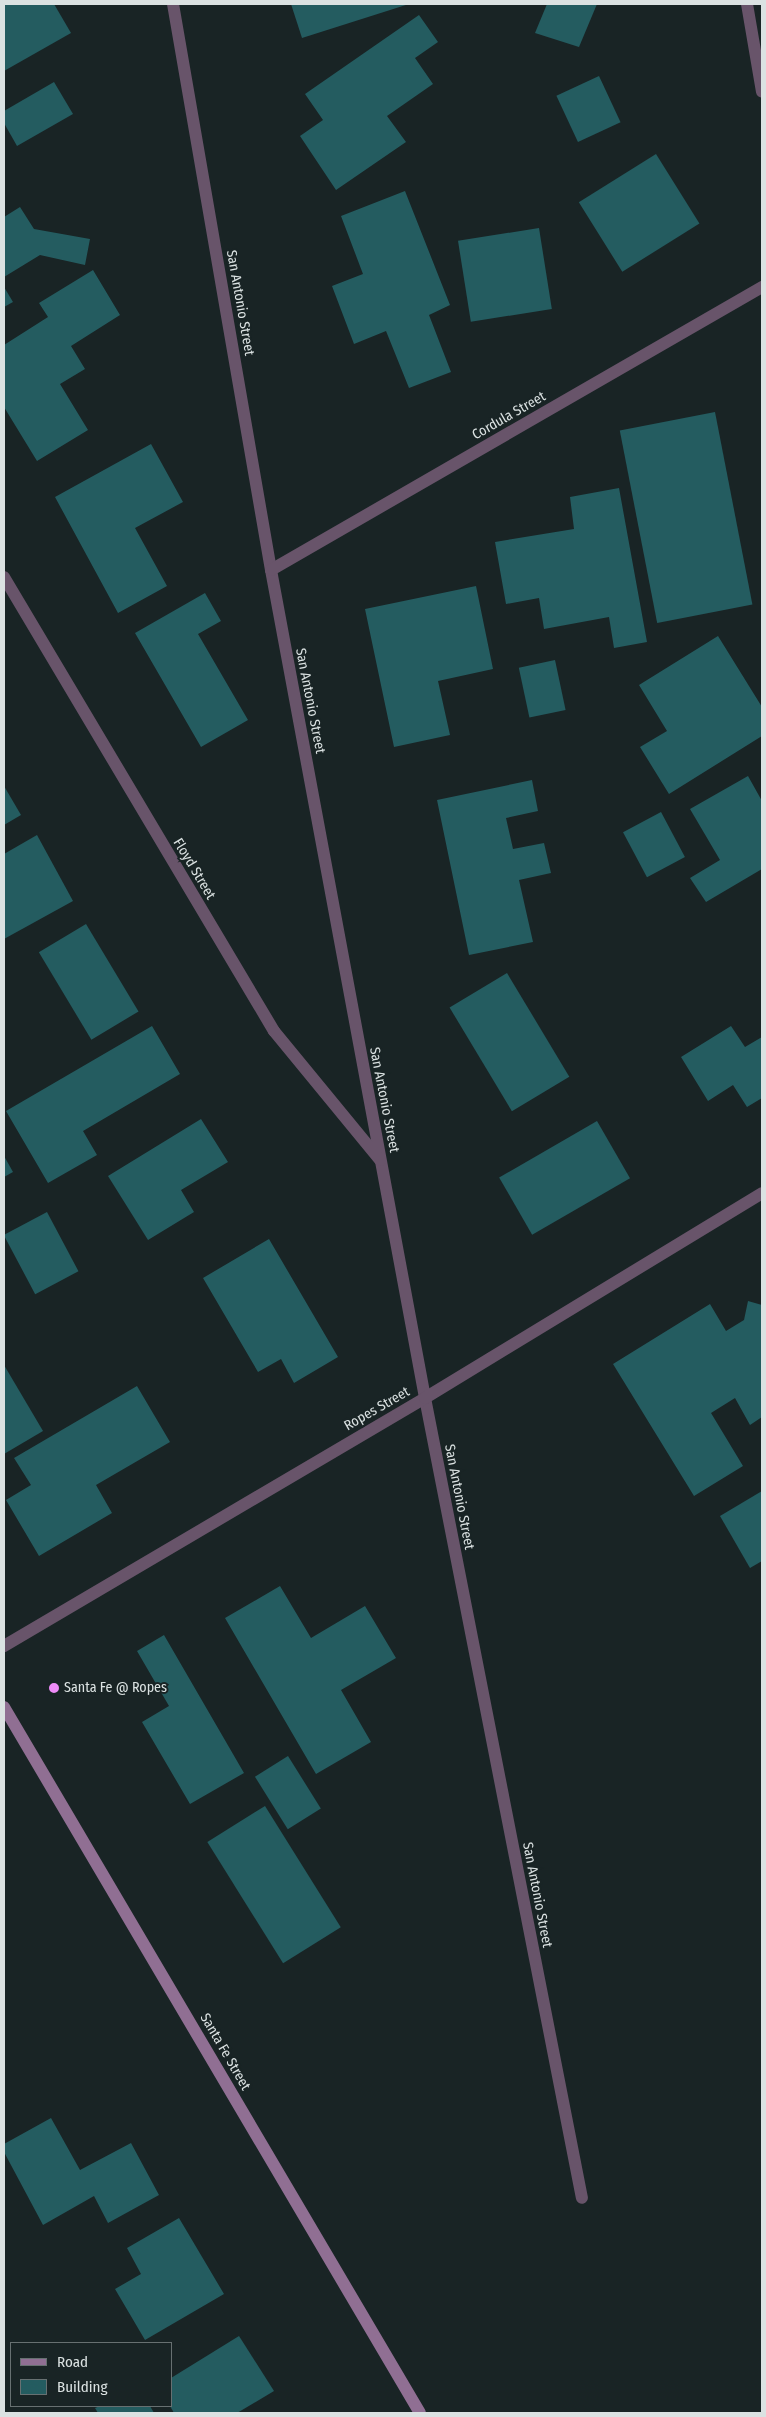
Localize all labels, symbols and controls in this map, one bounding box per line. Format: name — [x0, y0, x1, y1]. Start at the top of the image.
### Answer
street label: San Antonio Street — [222, 249, 258, 357]
street label: Cordula Street — [469, 388, 549, 444]
street label: San Antonio Street — [292, 647, 328, 755]
street label: Floyd Street — [169, 835, 219, 903]
street label: San Antonio Street — [366, 1046, 402, 1154]
street label: Ropes Street — [341, 1384, 413, 1434]
street label: San Antonio Street — [441, 1443, 477, 1551]
place label: Santa Fe @ Ropes — [64, 1680, 167, 1696]
marker: Santa Fe @ Ropes — [48, 1682, 60, 1694]
street label: San Antonio Street — [519, 1841, 555, 1949]
street label: Santa Fe Street — [196, 2011, 254, 2093]
legend — [10, 2342, 172, 2407]
text: Road — [57, 2353, 88, 2371]
text: Building — [57, 2378, 108, 2396]

